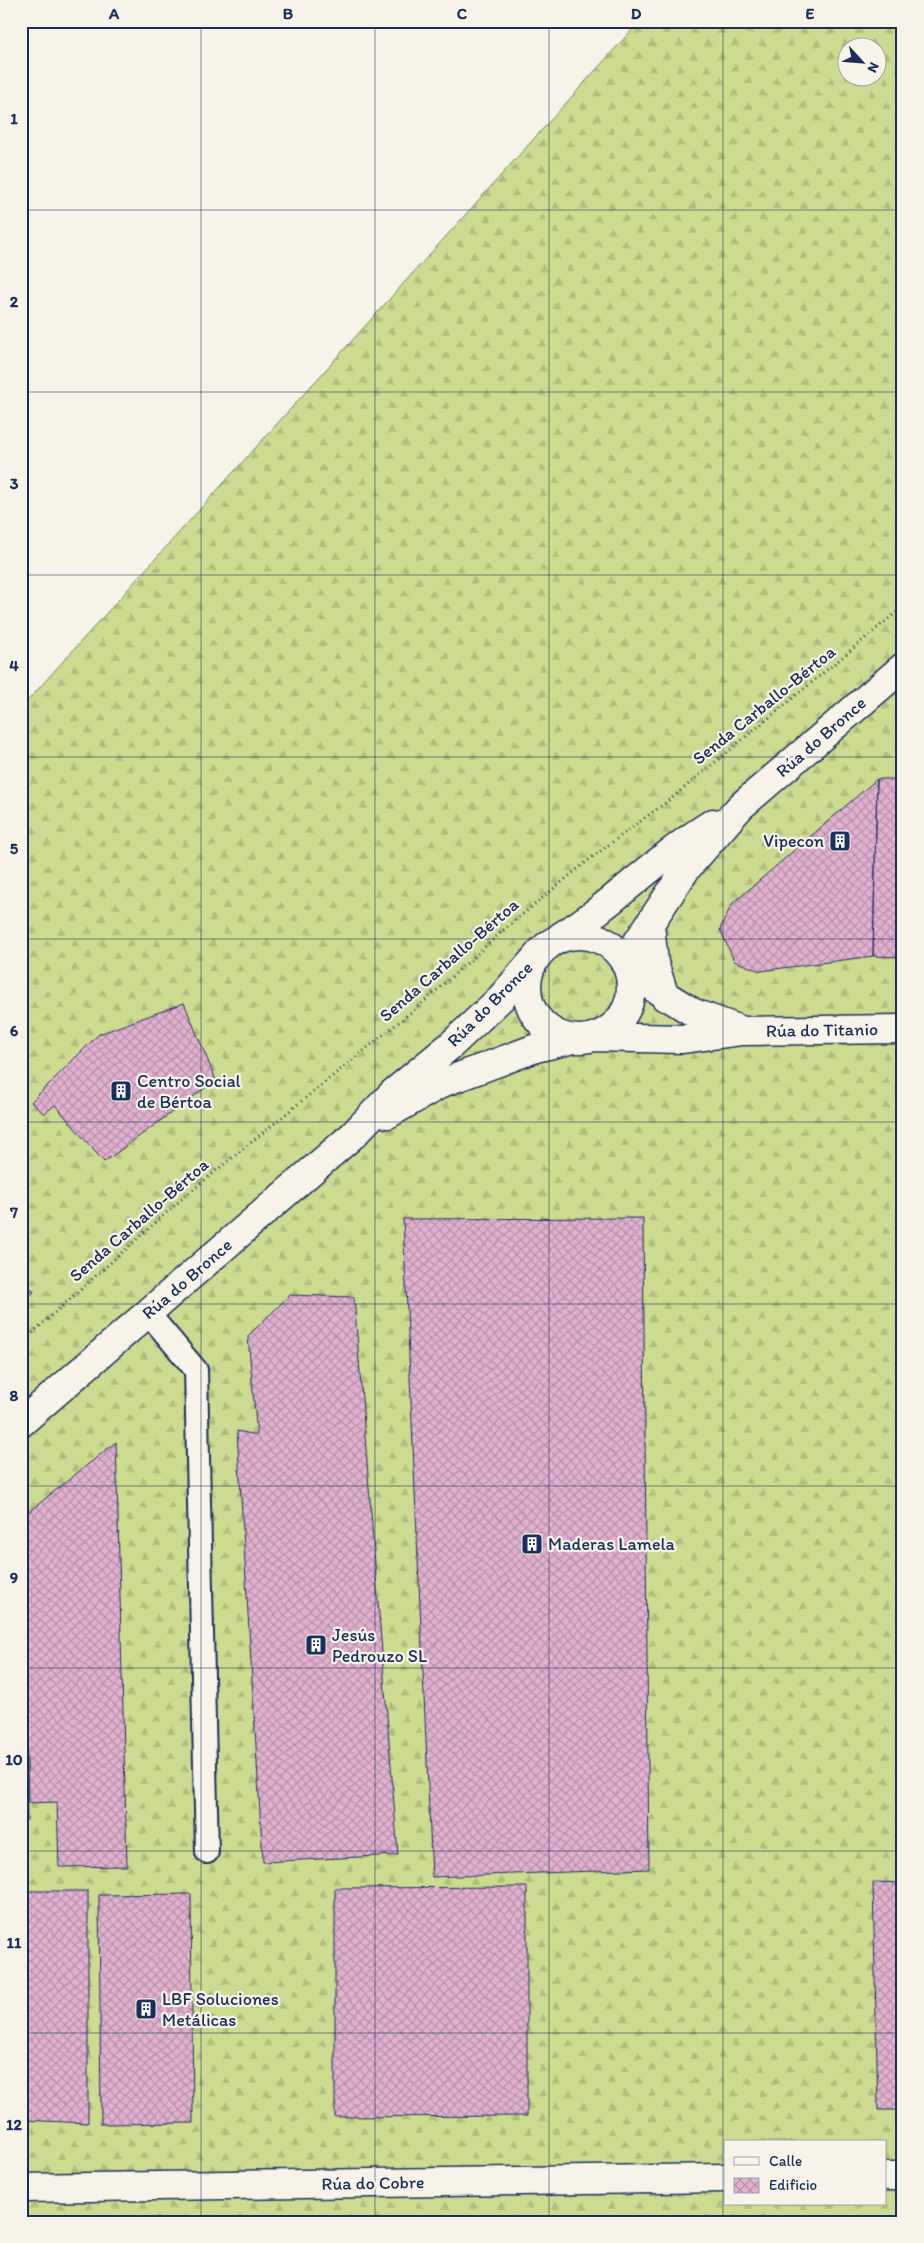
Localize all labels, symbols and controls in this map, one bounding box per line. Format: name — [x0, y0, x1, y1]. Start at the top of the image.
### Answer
text: A — [108, 4, 120, 23]
text: B — [283, 4, 294, 23]
text: C — [457, 4, 468, 23]
text: D — [631, 4, 642, 23]
text: E — [806, 4, 815, 23]
north arrow — [836, 38, 886, 88]
text: N — [864, 60, 883, 75]
text: 1 — [10, 109, 18, 128]
text: 2 — [10, 292, 19, 311]
text: 3 — [10, 474, 19, 493]
street label: Senda Carballo-Bértoa — [688, 640, 840, 769]
text: 4 — [9, 656, 19, 675]
street label: Rúa do Bronce — [771, 692, 871, 782]
building icon: Vipecon — [828, 829, 852, 853]
place label: Vipecon — [763, 830, 824, 852]
text: 5 — [10, 839, 19, 858]
street label: Senda Carballo-Bértoa — [375, 893, 524, 1026]
street label: Rúa do Bronce — [443, 957, 537, 1051]
street label: Rúa do Titanio — [766, 1018, 878, 1042]
text: 6 — [10, 1021, 19, 1040]
place label: Centro Social de Bértoa — [137, 1070, 241, 1113]
building icon: Centro Social de Bértoa — [109, 1079, 133, 1103]
street label: Senda Carballo-Bértoa — [65, 1153, 214, 1286]
text: 7 — [9, 1203, 18, 1222]
street label: Rúa do Bronce — [137, 1234, 237, 1324]
text: 8 — [10, 1386, 19, 1405]
building icon: Maderas Lamela — [520, 1532, 544, 1556]
place label: Maderas Lamela — [548, 1533, 676, 1555]
text: 9 — [10, 1568, 18, 1587]
place label: Jesús Pedrouzo SL — [332, 1624, 427, 1667]
building icon: Jesús Pedrouzo SL — [304, 1633, 328, 1657]
text: 10 — [5, 1750, 23, 1769]
text: 11 — [7, 1933, 22, 1952]
place label: LBF Soluciones Metálicas — [162, 1988, 279, 2031]
building icon: LBF Soluciones Metálicas — [134, 1997, 158, 2021]
text: 12 — [6, 2115, 23, 2134]
legend — [724, 2140, 886, 2206]
text: Calle — [769, 2152, 802, 2170]
street label: Rúa do Cobre — [321, 2171, 425, 2195]
text: Edificio — [769, 2176, 817, 2194]

